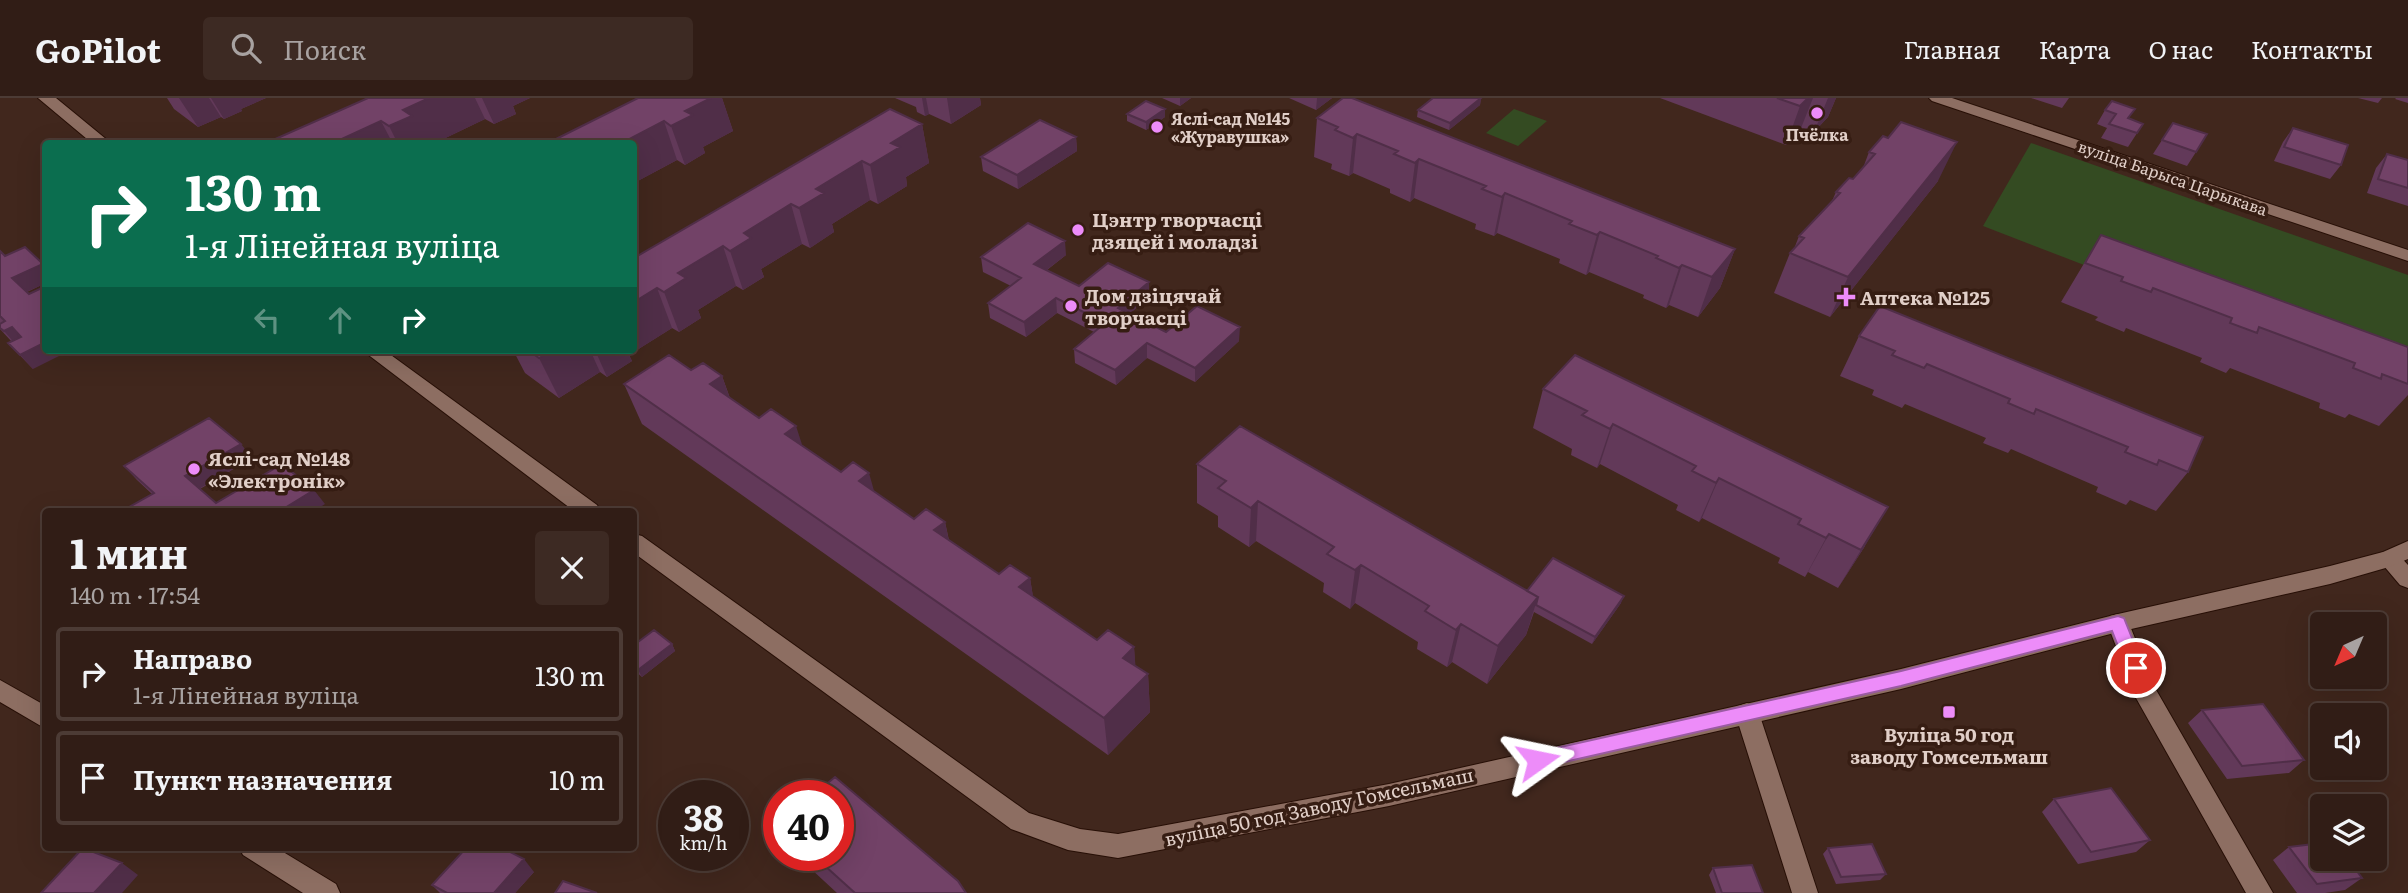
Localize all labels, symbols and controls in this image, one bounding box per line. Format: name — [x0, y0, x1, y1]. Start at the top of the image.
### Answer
search box — [203, 17, 693, 80]
text: GoPilot — [35, 24, 161, 73]
icon: search — [227, 29, 265, 67]
text: Поиск — [283, 29, 366, 68]
text: Главная — [1903, 31, 2001, 66]
text: Карта — [2039, 31, 2111, 66]
text: О нас — [2149, 31, 2213, 66]
text: Контакты — [2251, 31, 2373, 66]
marker: Пчёлка — [1809, 105, 1825, 121]
place label: Яслі-сад №145 «Журавушка» — [1171, 106, 1290, 148]
marker: Яслі-сад №145 «Журавушка» — [1149, 119, 1165, 135]
place label: Пчёлка — [1786, 122, 1849, 146]
street label: вуліца Барыса Царыкава — [2075, 133, 2271, 221]
text: 130 m — [185, 153, 321, 226]
icon: right — [70, 168, 161, 259]
place label: Цэнтр творчасці дзяцей і моладзі — [1092, 205, 1262, 255]
text: 1-я Лінейная вуліца — [185, 220, 499, 268]
marker: Цэнтр творчасці дзяцей і моладзі — [1070, 222, 1086, 238]
place label: Дом дзіцячай творчасці — [1085, 281, 1221, 331]
place label: Аптека №125 — [1860, 283, 1990, 311]
marker: Аптека №125 — [1838, 289, 1854, 305]
marker: Дом дзіцячай творчасці — [1063, 298, 1079, 314]
icon: left — [248, 301, 286, 339]
icon: ahead — [321, 301, 359, 339]
icon: right — [394, 301, 432, 339]
place label: Яслі-сад №148 «Электронік» — [208, 444, 350, 494]
marker: Яслі-сад №148 «Электронік» — [186, 461, 202, 477]
text: 1 мин — [70, 520, 188, 582]
button: close — [535, 531, 609, 605]
text: 140 m · 17:54 — [70, 577, 200, 611]
north arrow — [2310, 612, 2387, 690]
map controls — [2310, 612, 2387, 871]
text: Направо — [133, 638, 252, 677]
pin — [2106, 638, 2166, 698]
icon: arrive — [2117, 649, 2155, 687]
icon: right — [74, 655, 112, 693]
text: 130 m — [535, 655, 605, 694]
text: 1-я Лінейная вуліца — [133, 677, 359, 711]
button: sound — [2310, 703, 2387, 780]
marker: Вуліца 50 год заводу Гомсельмаш — [1941, 704, 1957, 720]
place label: Вуліца 50 год заводу Гомсельмаш — [1850, 720, 2048, 770]
position arrow — [1501, 723, 1575, 797]
icon: arrive — [74, 759, 112, 797]
text: Пункт назначения — [133, 759, 392, 798]
text: 10 m — [549, 759, 605, 798]
street label: вуліца 50 год Заводу Гомсельмаш — [1162, 760, 1476, 852]
speed limit sign: 40 — [763, 780, 854, 871]
text: 38 — [683, 790, 724, 842]
button: layers — [2310, 794, 2387, 871]
text: km/h — [680, 829, 727, 856]

